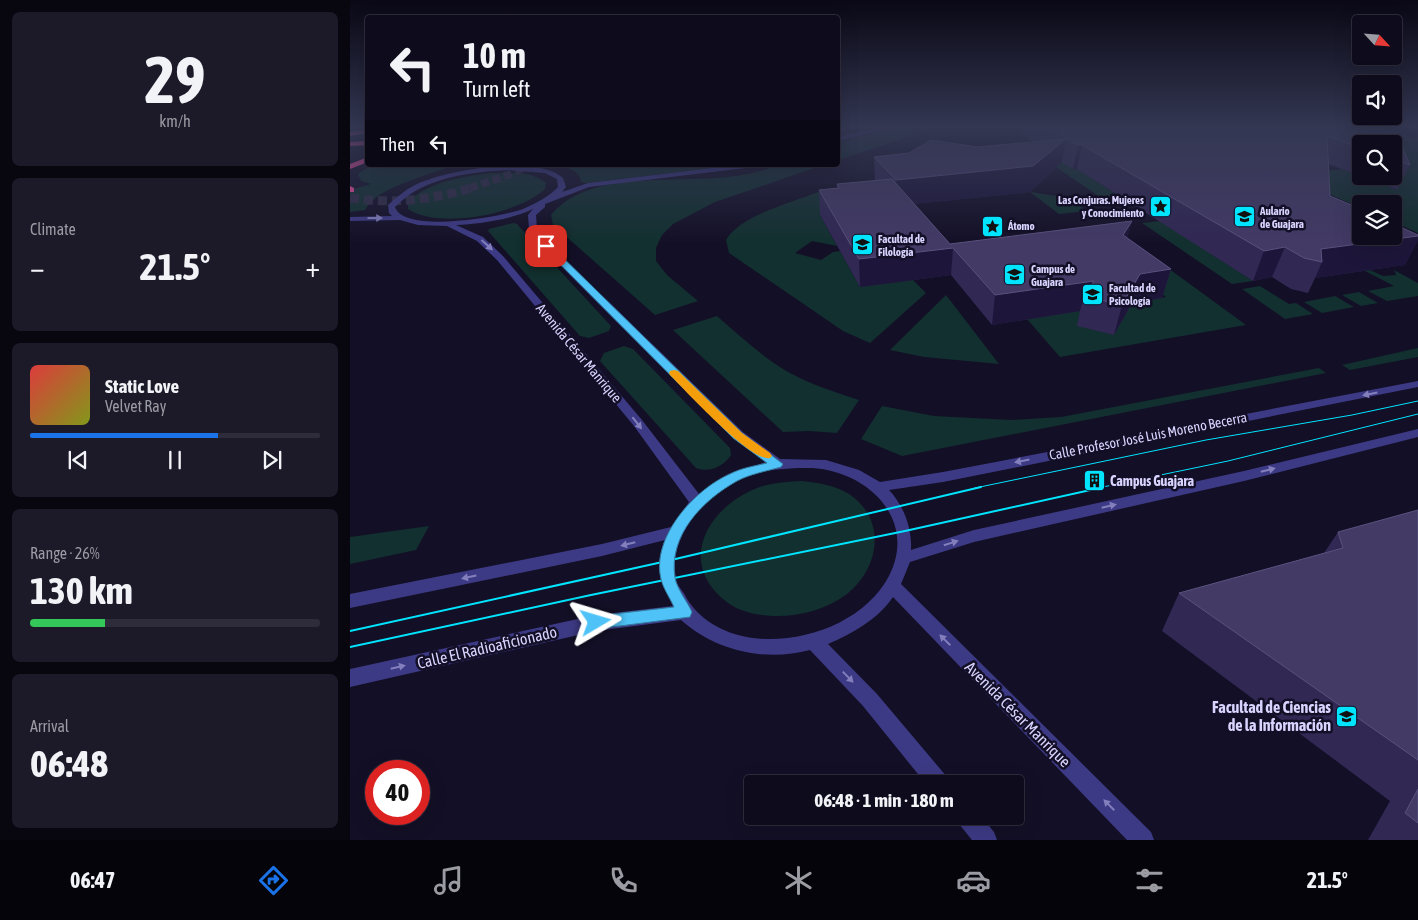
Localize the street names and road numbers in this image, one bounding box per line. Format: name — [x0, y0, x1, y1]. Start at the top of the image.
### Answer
street label: Avenida César Manrique — [533, 300, 625, 406]
street label: Calle Profesor José Luis Moreno Becerra — [1048, 409, 1248, 463]
street label: Calle El Radioaficionado — [415, 622, 559, 672]
street label: Avenida César Manrique — [961, 658, 1074, 771]

